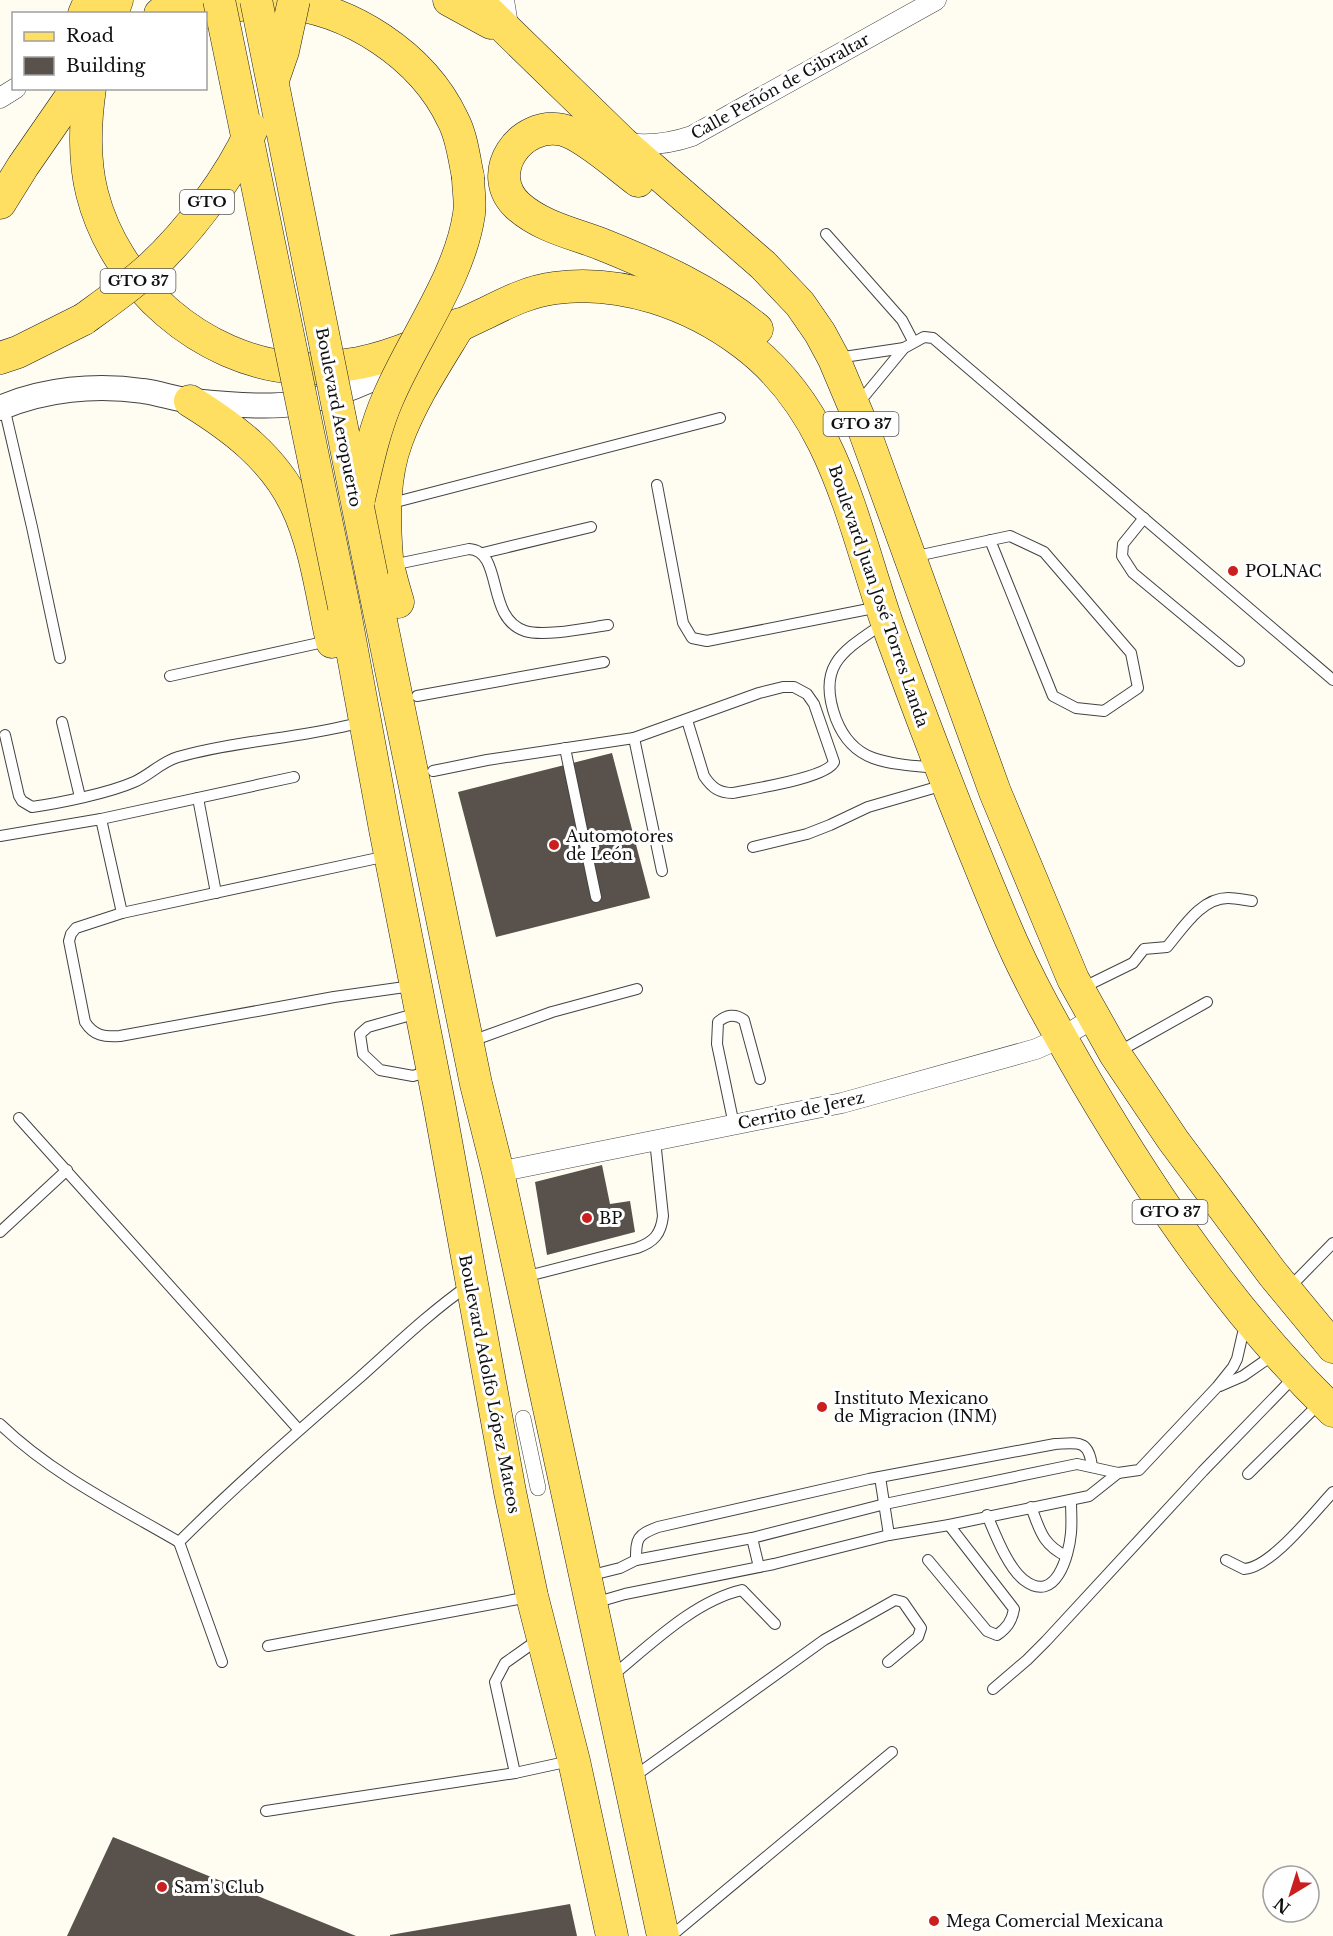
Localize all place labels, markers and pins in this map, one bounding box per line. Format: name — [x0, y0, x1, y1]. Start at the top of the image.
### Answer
place label: POLNAC — [1245, 561, 1322, 581]
marker: POLNAC — [1226, 564, 1240, 578]
place label: Automotores de León — [565, 826, 673, 864]
marker: Automotores de León — [547, 838, 561, 852]
place label: BP — [599, 1208, 622, 1228]
marker: BP — [580, 1211, 594, 1225]
place label: Instituto Mexicano de Migracion (INM) — [834, 1388, 997, 1426]
marker: Instituto Mexicano de Migracion (INM) — [815, 1400, 829, 1414]
place label: Sam's Club — [174, 1877, 264, 1897]
marker: Sam's Club — [155, 1880, 169, 1894]
place label: Mega Comercial Mexicana — [946, 1911, 1164, 1931]
marker: Mega Comercial Mexicana — [927, 1914, 941, 1928]

